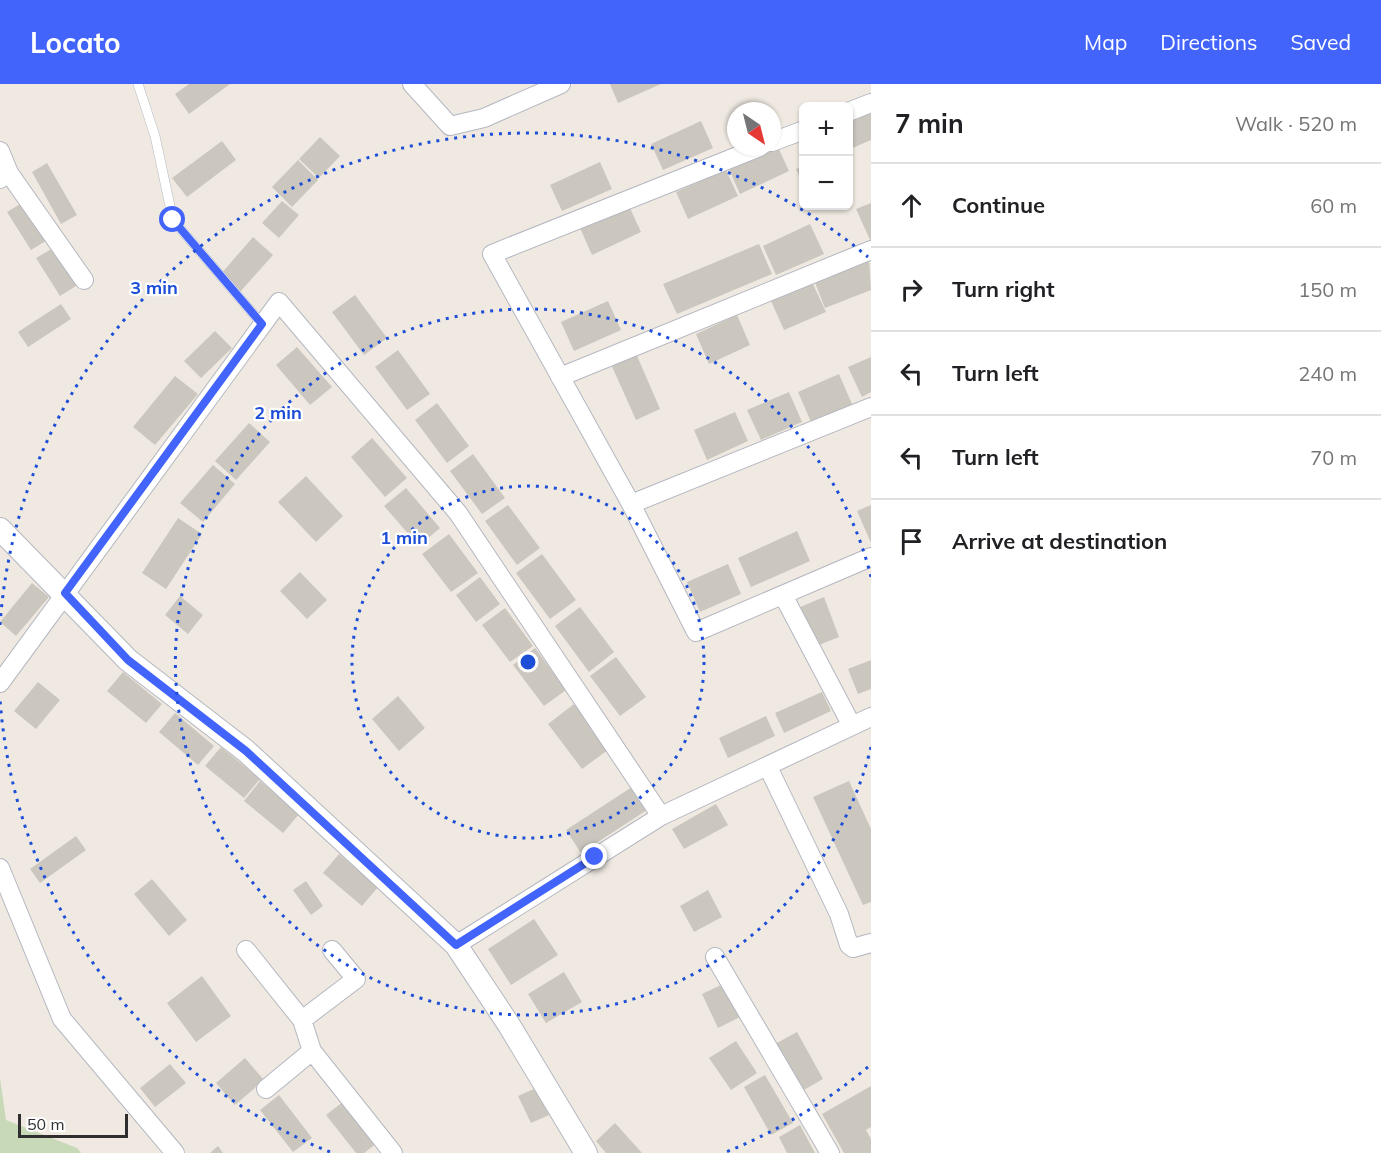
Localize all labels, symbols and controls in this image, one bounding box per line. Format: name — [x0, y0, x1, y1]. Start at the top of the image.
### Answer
text: Locato — [30, 25, 121, 60]
text: Map — [1084, 29, 1127, 55]
text: Directions — [1160, 29, 1257, 55]
text: Saved — [1290, 29, 1351, 55]
north arrow — [727, 102, 781, 156]
map controls — [799, 102, 853, 210]
button: + — [799, 102, 853, 156]
text: 7 min — [895, 107, 964, 140]
text: Walk · 520 m — [1235, 111, 1357, 136]
button: − — [799, 156, 853, 210]
icon: ahead — [895, 189, 928, 222]
text: Continue — [952, 191, 1045, 219]
text: 60 m — [1310, 193, 1357, 218]
route start — [159, 206, 185, 232]
icon: right — [895, 273, 928, 306]
text: Turn right — [952, 275, 1055, 303]
text: 3 min — [130, 276, 178, 299]
text: 150 m — [1298, 277, 1357, 302]
icon: left — [895, 357, 928, 390]
text: Turn left — [952, 359, 1039, 387]
text: 240 m — [1298, 361, 1357, 386]
text: 2 min — [254, 401, 302, 424]
icon: left — [895, 441, 928, 474]
text: Turn left — [952, 443, 1039, 471]
text: 70 m — [1310, 445, 1357, 470]
icon: arrive — [895, 525, 928, 558]
text: 1 min — [380, 526, 428, 549]
text: Arrive at destination — [952, 527, 1167, 555]
centre of rings — [518, 652, 538, 672]
route end — [581, 843, 607, 869]
scale bar — [18, 1111, 128, 1138]
text: 50 m — [27, 1114, 64, 1134]

